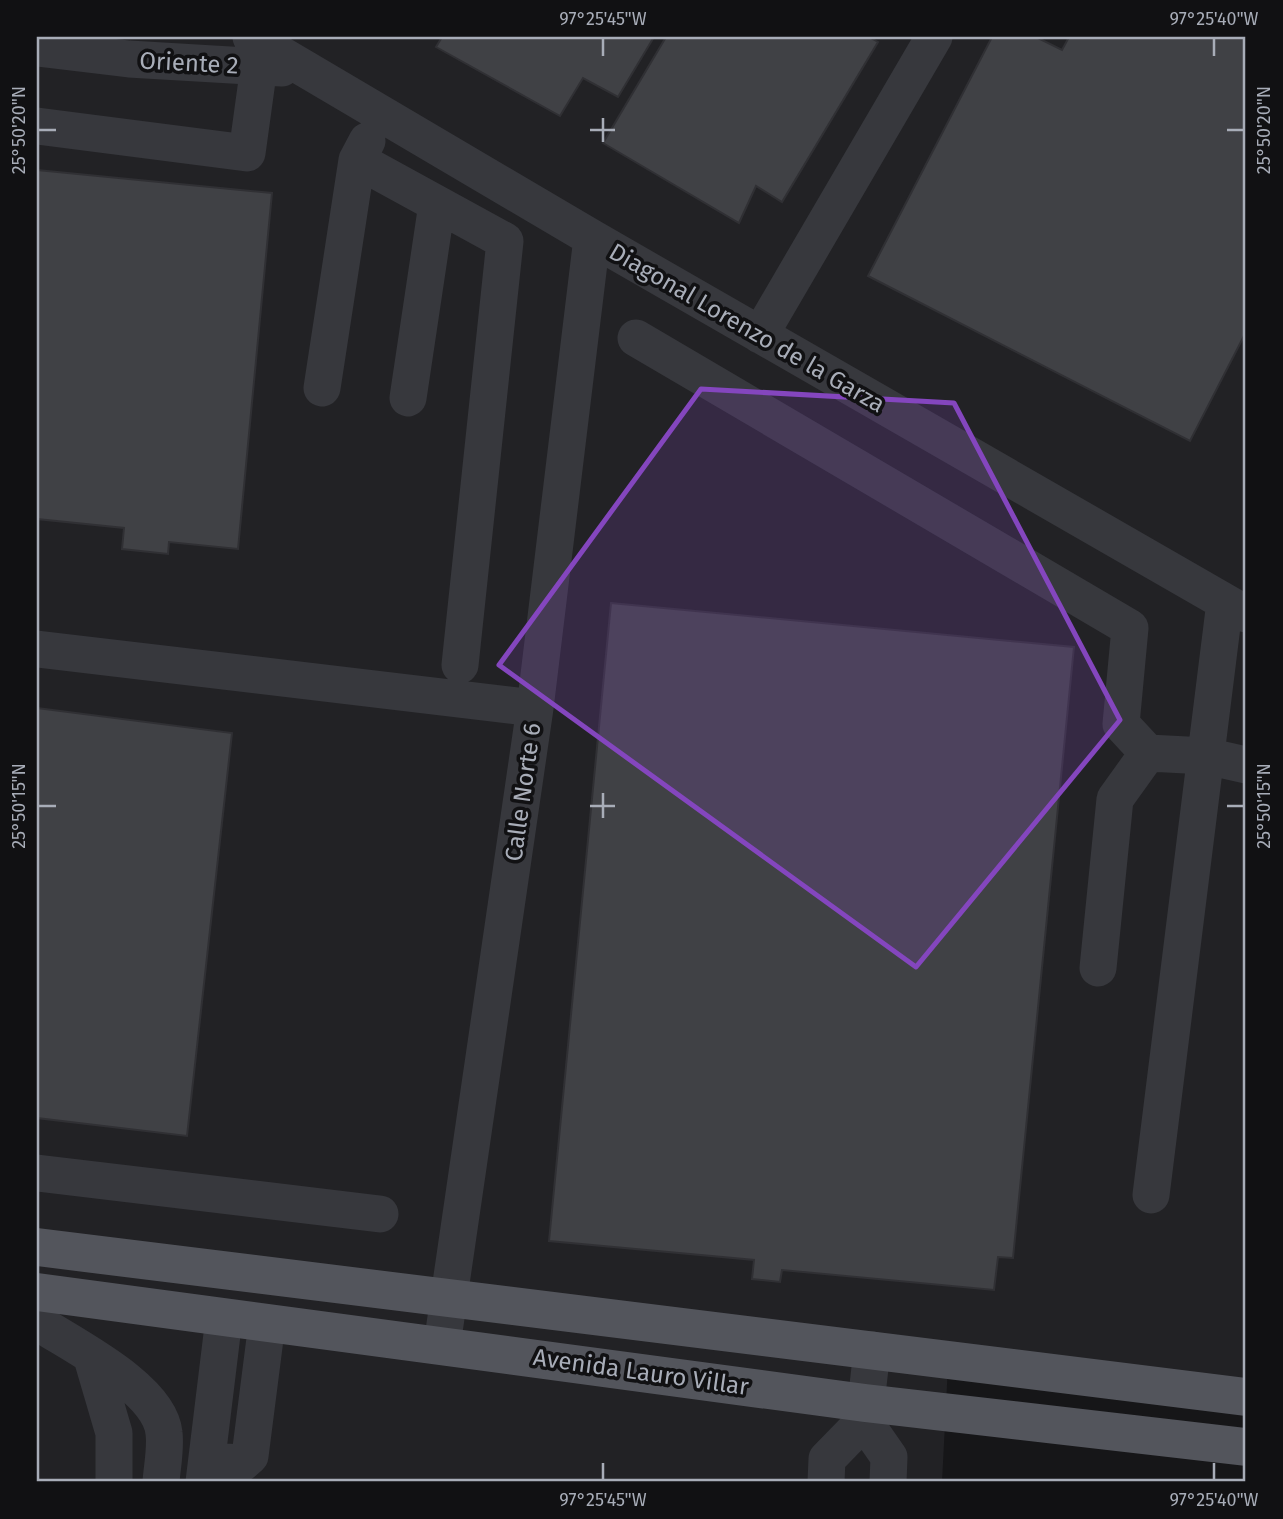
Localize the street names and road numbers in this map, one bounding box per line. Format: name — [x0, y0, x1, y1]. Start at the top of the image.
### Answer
street label: Oriente 2 — [139, 46, 239, 80]
street label: Diagonal Lorenzo de la Garza — [604, 237, 890, 419]
street label: Calle Norte 6 — [499, 721, 547, 863]
street label: Avenida Lauro Villar — [532, 1343, 751, 1401]

